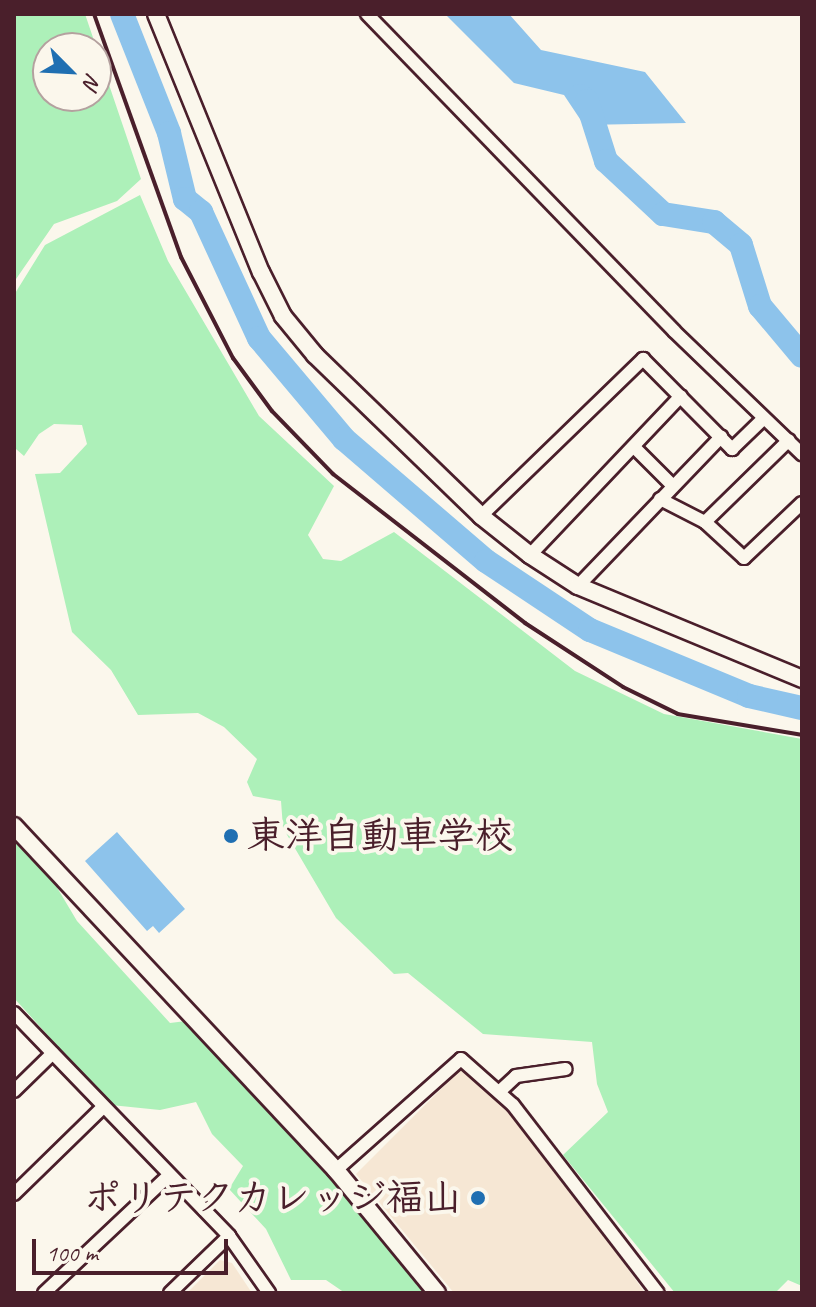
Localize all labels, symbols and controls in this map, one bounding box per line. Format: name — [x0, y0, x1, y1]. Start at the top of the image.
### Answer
north arrow — [32, 32, 112, 112]
text: N — [77, 69, 108, 93]
place label: 東洋自動車学校 — [247, 813, 513, 859]
marker: 東洋自動車学校 — [222, 827, 240, 845]
place label: ポリテクカレッジ福山 — [82, 1175, 462, 1221]
marker: ポリテクカレッジ福山 — [469, 1189, 487, 1207]
scale bar — [36, 1223, 232, 1273]
text: 100 m — [46, 1238, 98, 1268]

